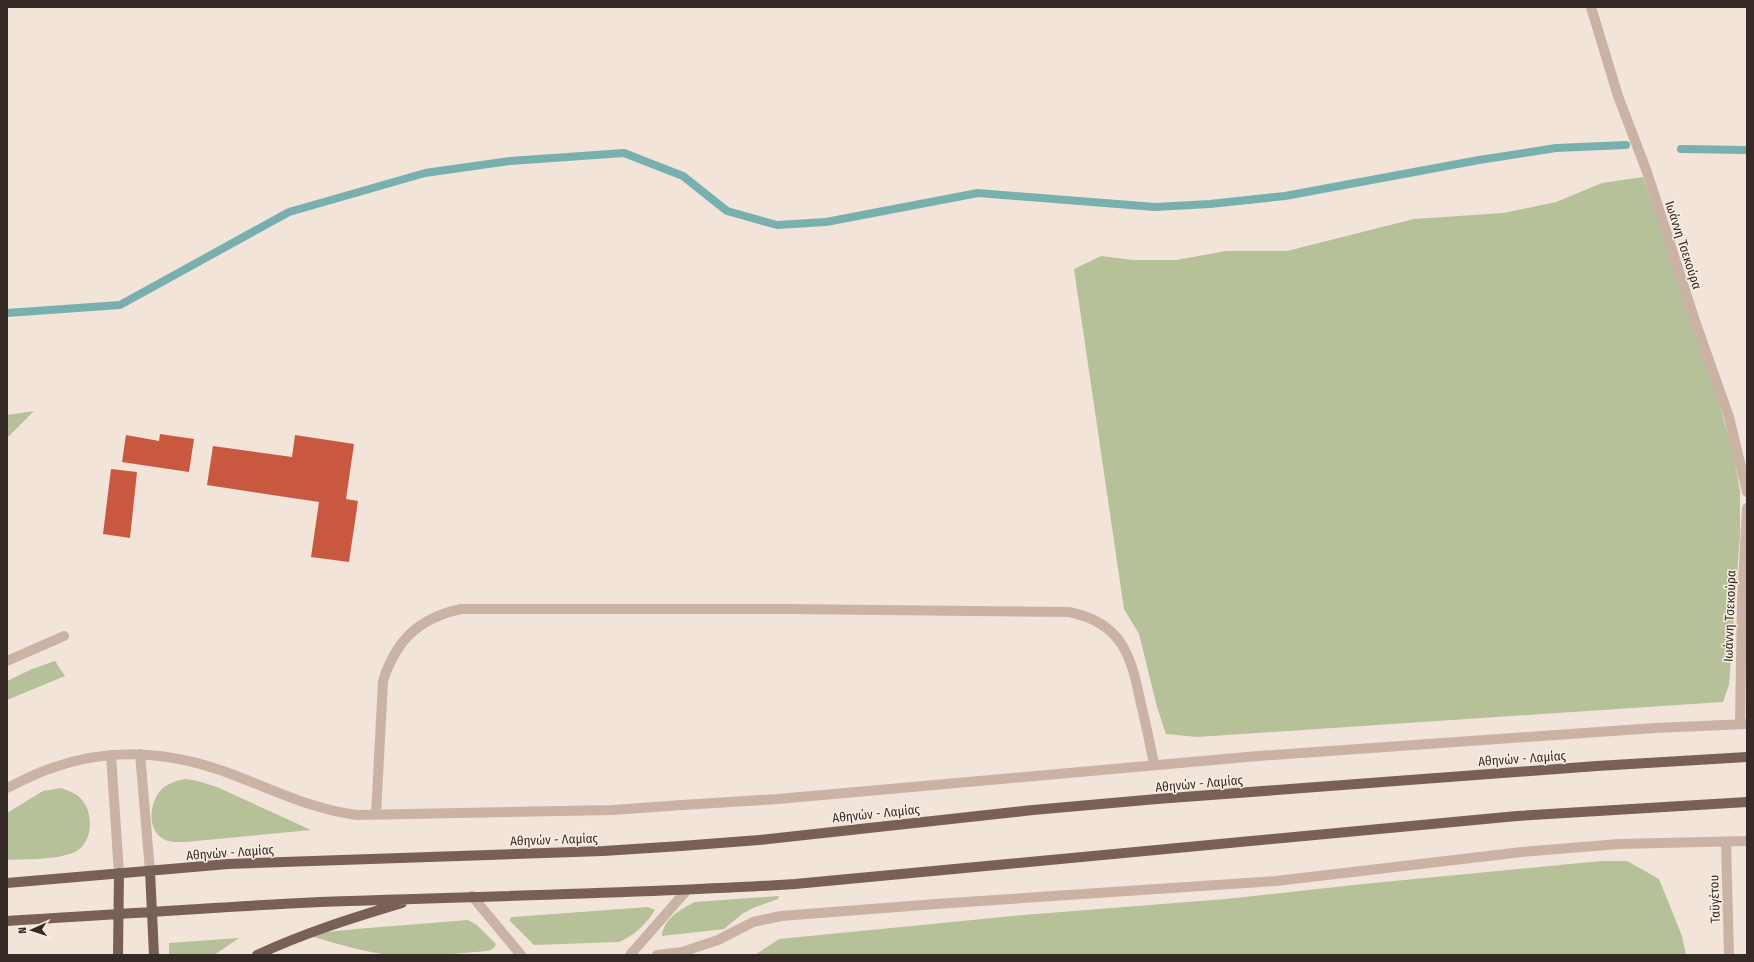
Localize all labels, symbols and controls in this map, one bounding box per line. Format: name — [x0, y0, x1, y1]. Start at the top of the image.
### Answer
street label: Ιωάννη Τσεκούρα — [1662, 199, 1705, 291]
street label: Ιωάννη Τσεκούρα — [1720, 570, 1739, 662]
street label: Αθηνών - Λαμίας — [1478, 748, 1567, 769]
street label: Αθηνών - Λαμίας — [1155, 772, 1244, 795]
street label: Αθηνών - Λαμίας — [832, 801, 921, 826]
street label: Αθηνών - Λαμίας — [510, 830, 599, 849]
street label: Αθηνών - Λαμίας — [186, 842, 275, 863]
street label: Ταϋγέτου — [1706, 875, 1723, 923]
north arrow — [12, 910, 52, 950]
text: N — [16, 927, 29, 934]

